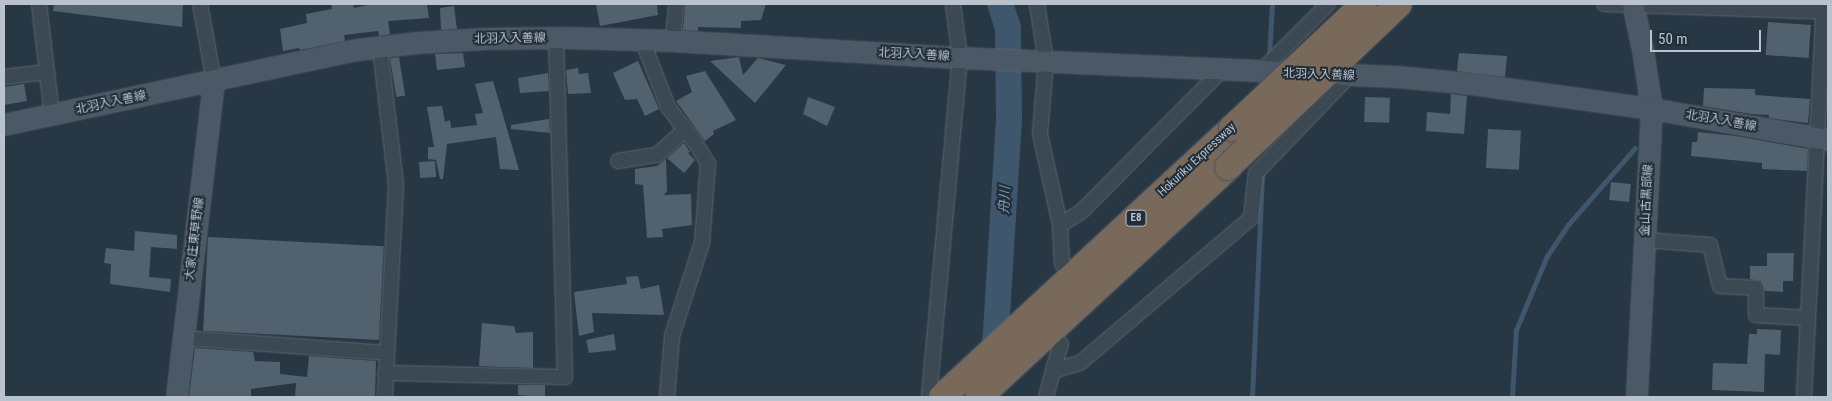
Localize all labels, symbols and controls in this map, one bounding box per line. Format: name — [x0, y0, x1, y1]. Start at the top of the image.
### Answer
scale bar — [1652, 20, 1763, 52]
text: 50 m — [1658, 30, 1688, 48]
street label: 北羽入入善線 — [474, 31, 546, 47]
street label: 北羽入入善線 — [878, 46, 950, 64]
street label: 北羽入入善線 — [1283, 67, 1355, 83]
street label: 北羽入入善線 — [74, 88, 148, 118]
street label: 北羽入入善線 — [1684, 108, 1758, 134]
street label: Hokuriku Expressway — [1155, 120, 1239, 200]
street label: 金山古黒部線 — [1638, 164, 1656, 236]
water label: 舟川 — [995, 186, 1013, 214]
street label: 大家庄東草野線 — [183, 196, 207, 282]
road number: E8 — [1125, 210, 1147, 227]

